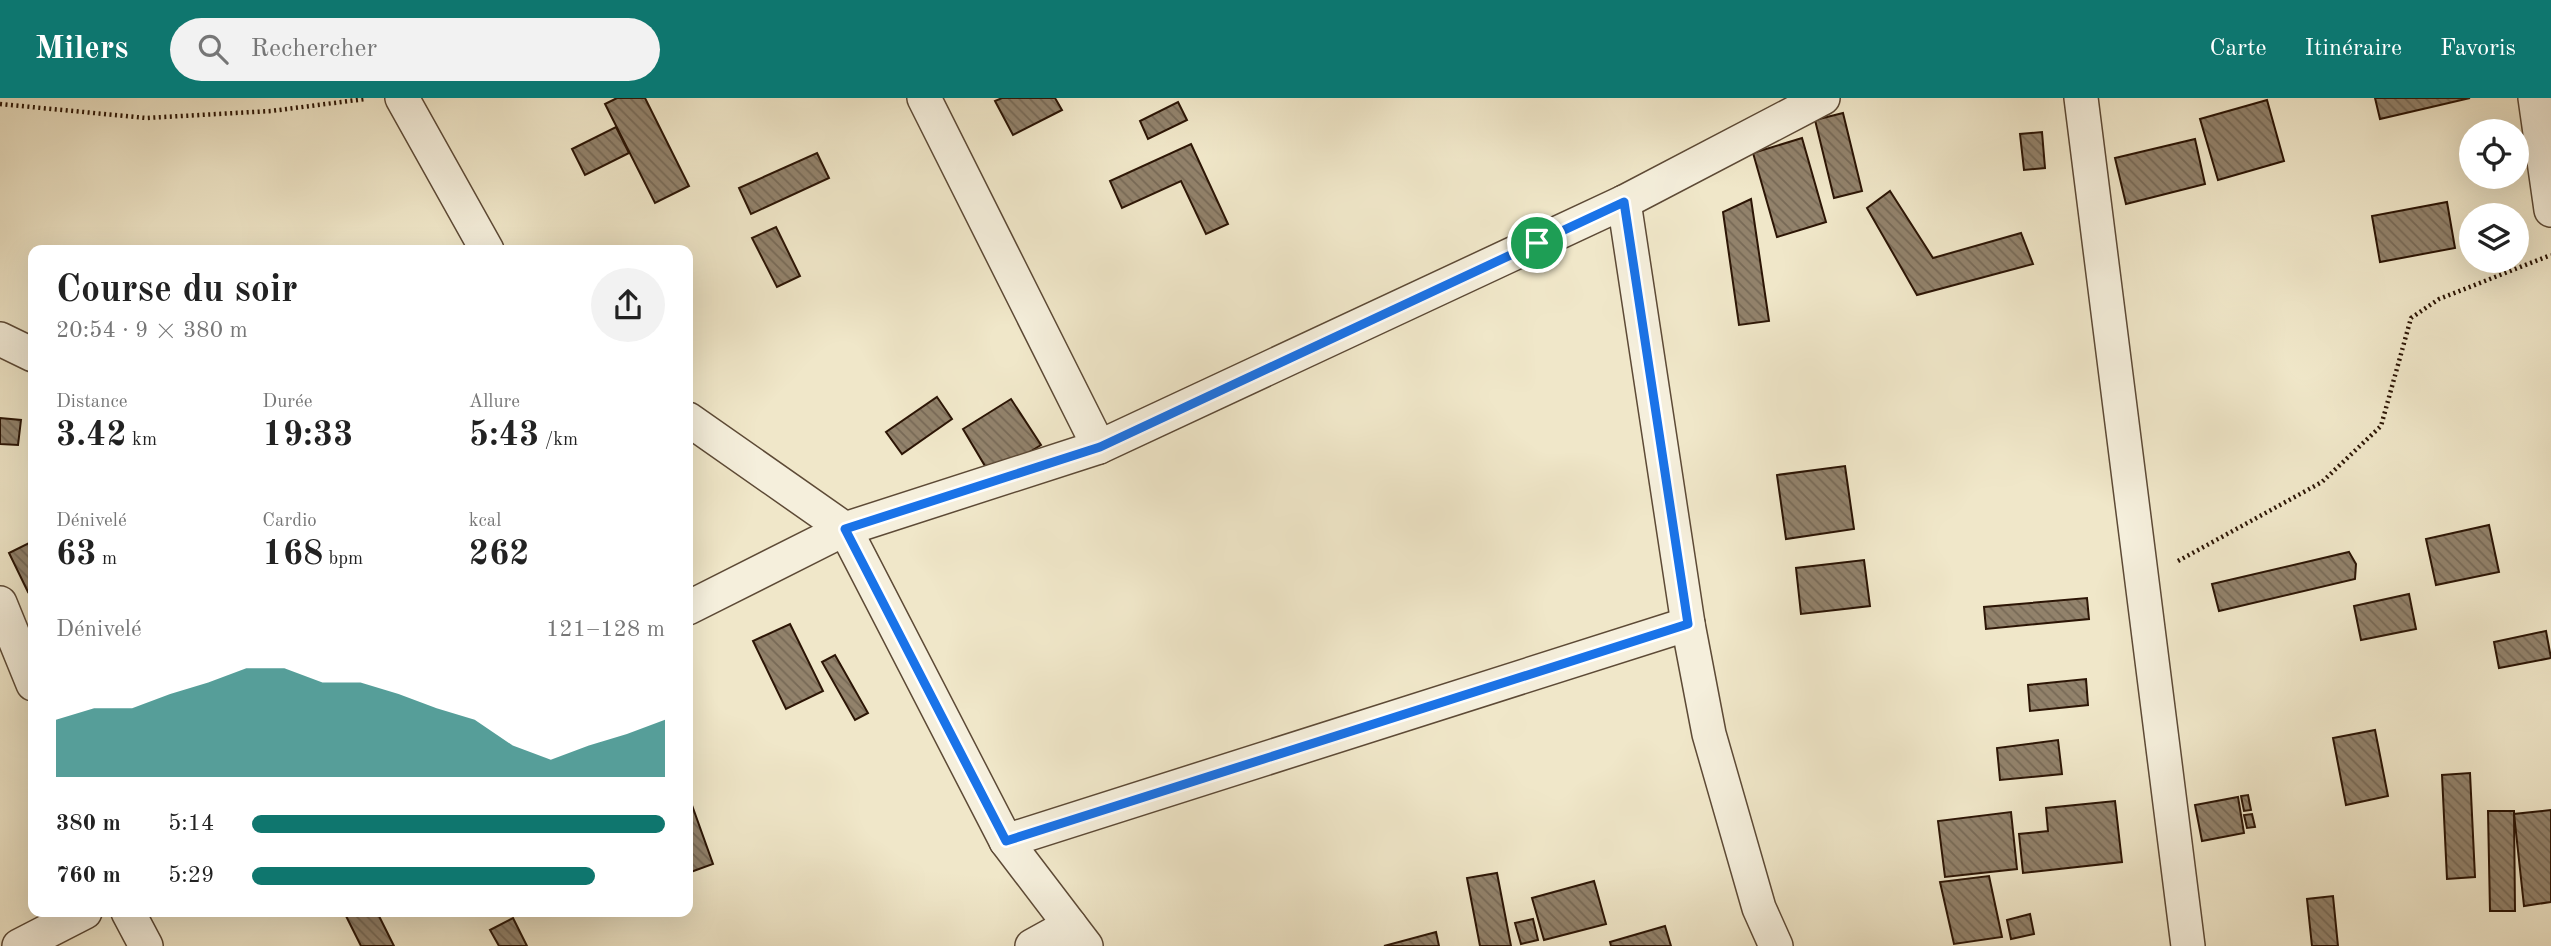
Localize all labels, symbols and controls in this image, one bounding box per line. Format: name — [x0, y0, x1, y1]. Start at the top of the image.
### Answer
search box — [170, 18, 660, 81]
icon: search — [194, 30, 232, 68]
text: Milers — [35, 33, 128, 66]
text: Rechercher — [250, 36, 377, 62]
text: Carte — [2209, 37, 2267, 61]
text: Itinéraire — [2305, 37, 2402, 61]
text: Favoris — [2440, 37, 2516, 61]
map controls — [2459, 119, 2529, 273]
button: locate — [2459, 119, 2529, 189]
button: layers — [2459, 203, 2529, 273]
pin — [1507, 213, 1567, 273]
icon: arrive — [1518, 224, 1556, 262]
button: share — [591, 268, 665, 342]
text: Course du soir — [56, 272, 298, 310]
text: 20:54 · 9 × 380 m — [56, 319, 248, 342]
text: Distance — [56, 393, 128, 412]
text: Durée — [262, 393, 313, 412]
text: Allure — [469, 393, 520, 412]
text: 3.42 — [56, 418, 127, 453]
text: 19:33 — [262, 418, 353, 453]
text: 5:43 — [469, 418, 539, 453]
text: km — [127, 431, 157, 450]
text: /km — [539, 431, 578, 450]
text: Dénivelé — [56, 512, 127, 531]
text: Cardio — [262, 512, 317, 531]
text: kcal — [469, 512, 501, 531]
text: 63 — [56, 537, 97, 572]
text: 168 — [262, 537, 323, 572]
text: 262 — [469, 537, 530, 572]
text: m — [97, 550, 117, 569]
text: bpm — [323, 550, 363, 569]
text: Dénivelé — [56, 618, 142, 641]
text: 121–128 m — [546, 618, 665, 641]
text: 380 m — [56, 812, 121, 835]
text: 5:14 — [168, 812, 214, 835]
text: 760 m — [56, 864, 121, 887]
text: 5:29 — [168, 864, 214, 887]

